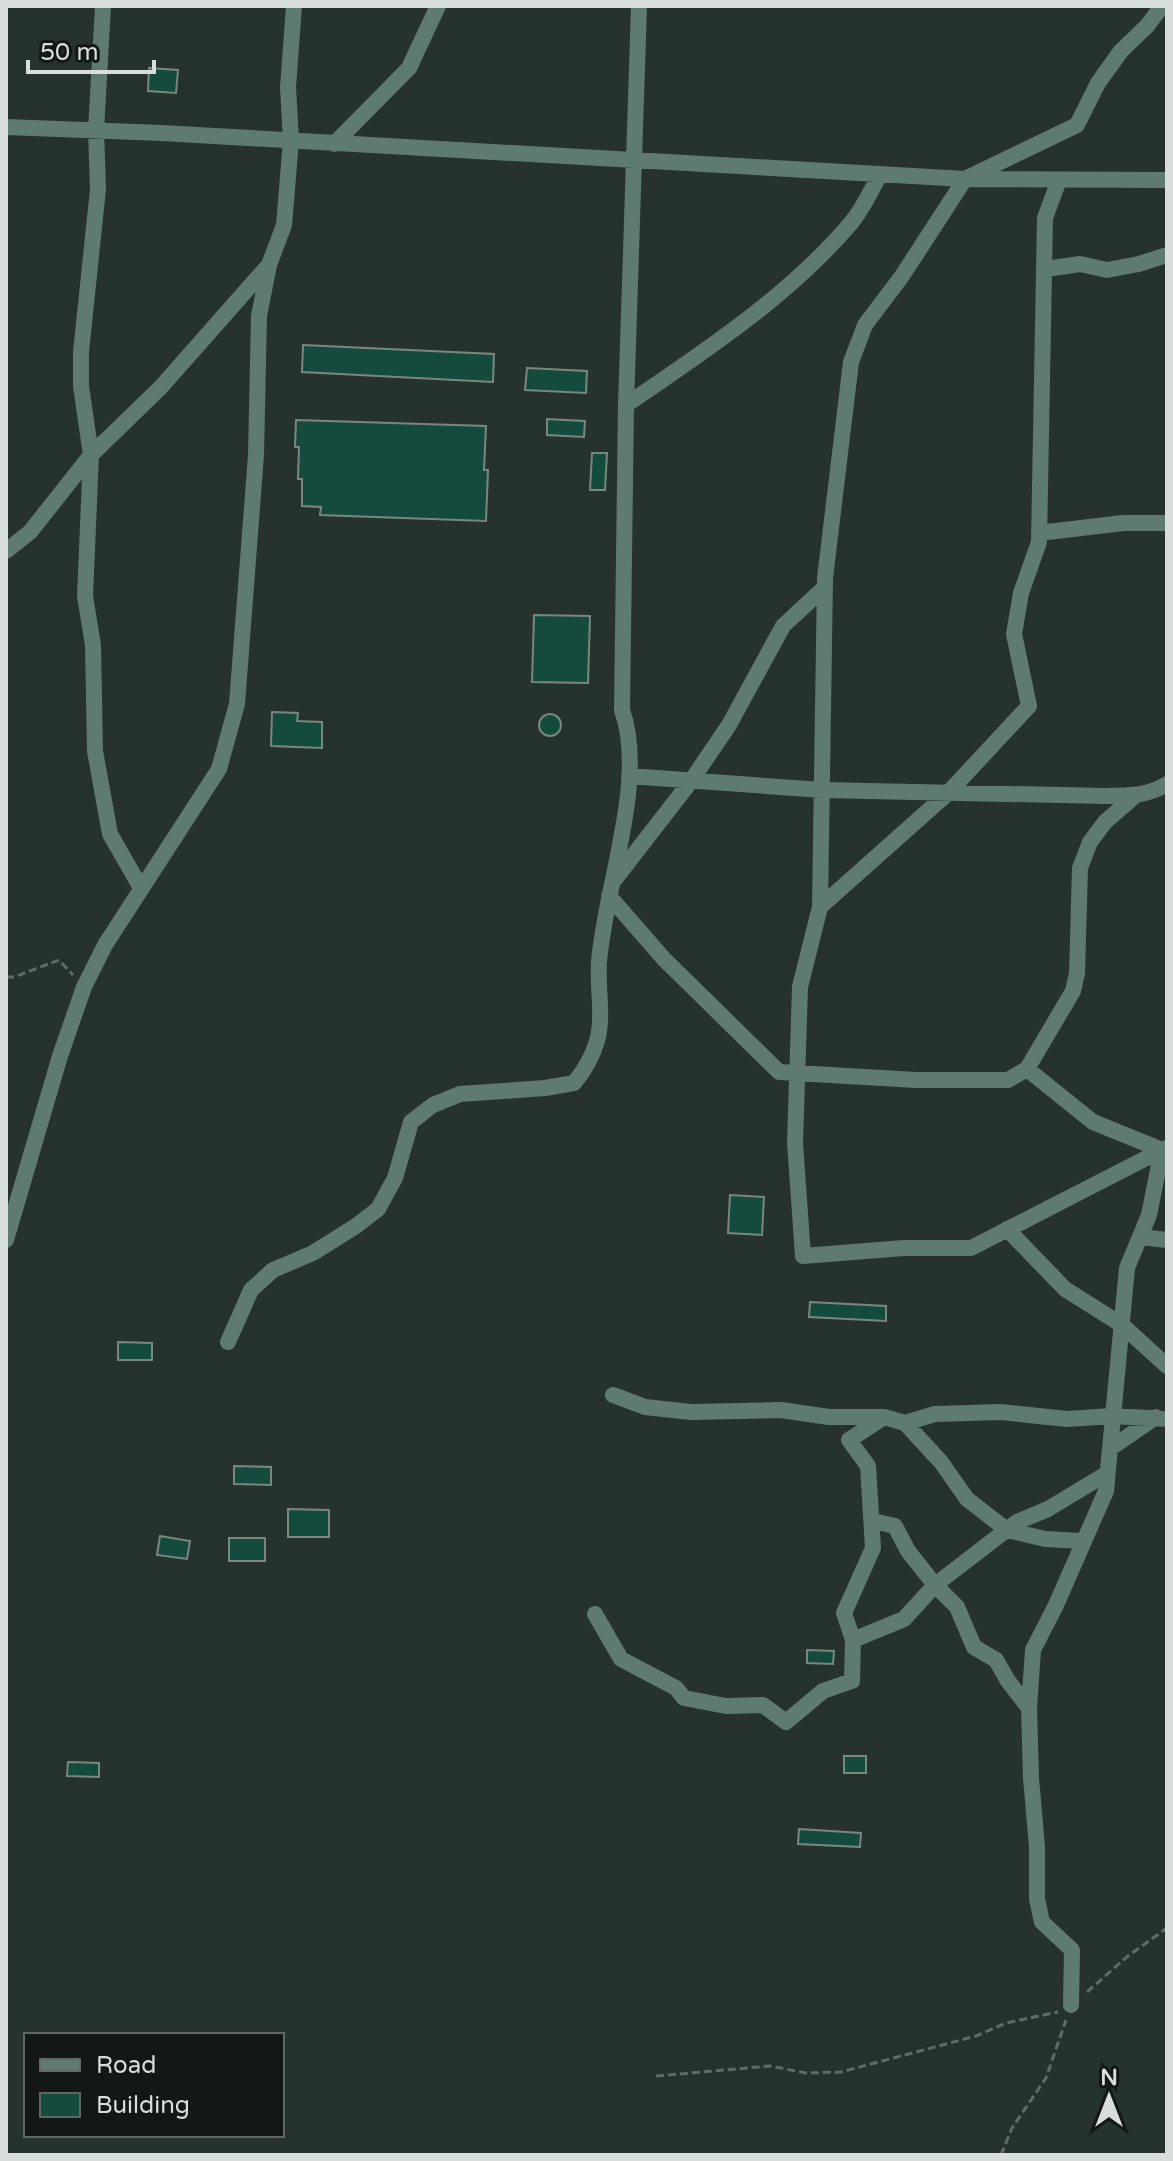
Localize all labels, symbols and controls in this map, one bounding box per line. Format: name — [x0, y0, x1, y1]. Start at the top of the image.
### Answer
scale bar — [28, 24, 154, 74]
text: 50 m — [40, 38, 98, 67]
legend — [24, 2033, 284, 2137]
text: Road — [96, 2051, 156, 2080]
north arrow — [1069, 2057, 1149, 2137]
text: N — [1100, 2065, 1118, 2091]
text: Building — [96, 2091, 190, 2120]

